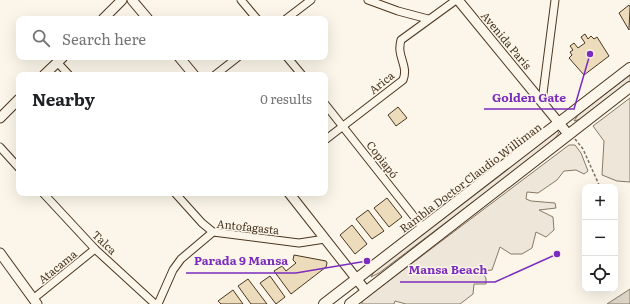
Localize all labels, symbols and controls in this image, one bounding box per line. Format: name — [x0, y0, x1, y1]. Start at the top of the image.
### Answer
street label: Avenida París — [478, 8, 536, 72]
search box — [16, 16, 328, 60]
icon: search — [30, 27, 52, 49]
text: Search here — [62, 27, 146, 50]
street label: Arica — [365, 67, 397, 97]
callout: Golden Gate — [484, 85, 574, 109]
text: Nearby — [32, 86, 95, 111]
text: Golden Gate — [492, 88, 566, 106]
text: 0 results — [260, 89, 312, 108]
street label: Rambla Doctor Claudio Williman — [396, 118, 544, 236]
street label: Copiapó — [363, 137, 403, 181]
map controls — [582, 184, 618, 292]
button: + — [582, 184, 618, 220]
street label: Antofagasta — [216, 215, 280, 237]
button: − — [582, 220, 618, 256]
street label: Talca — [89, 226, 121, 258]
street label: Atacama — [34, 245, 80, 287]
callout: Parada 9 Mansa — [186, 249, 296, 273]
text: Parada 9 Mansa — [194, 251, 288, 269]
button: locate — [582, 256, 618, 292]
callout: Mansa Beach — [400, 258, 495, 282]
text: Mansa Beach — [409, 260, 487, 278]

